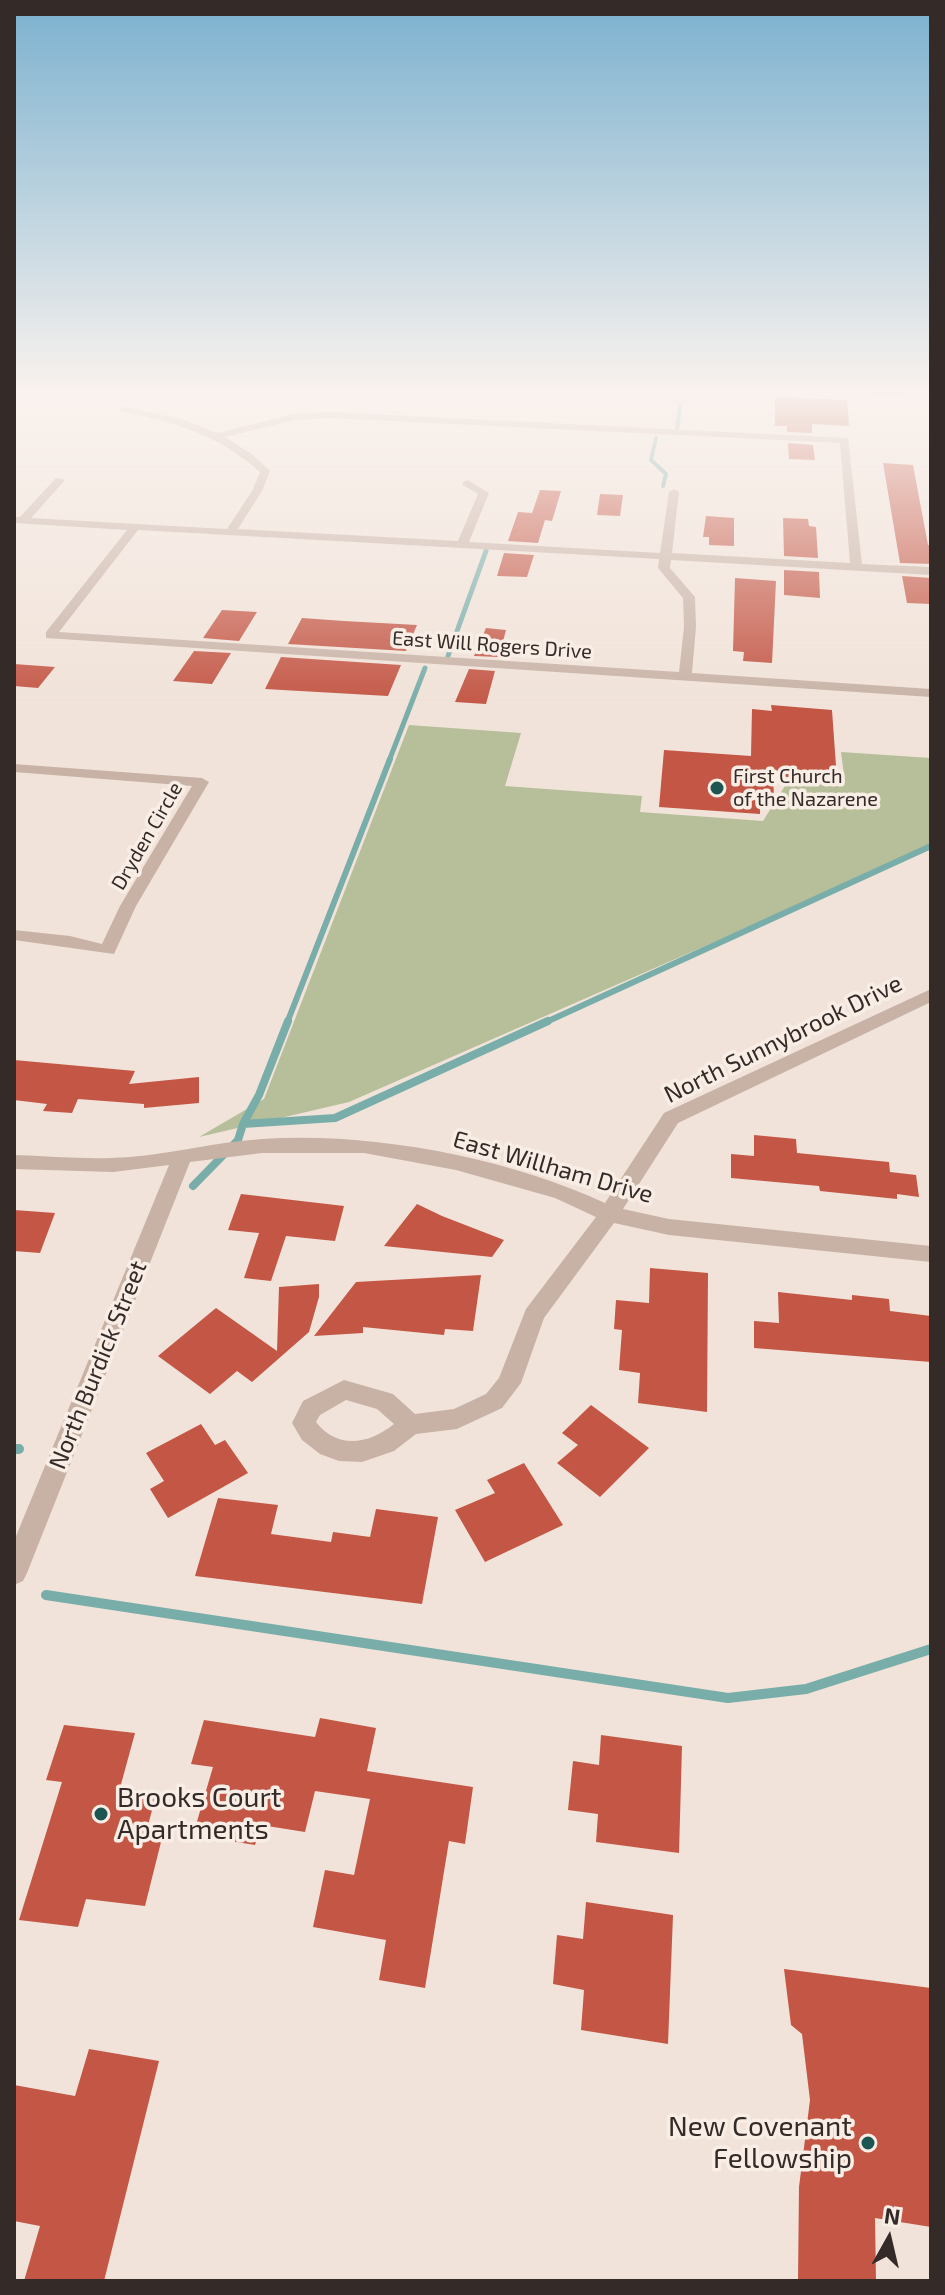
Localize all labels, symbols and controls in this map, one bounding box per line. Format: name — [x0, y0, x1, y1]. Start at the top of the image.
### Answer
street label: East Will Rogers Drive — [391, 626, 593, 664]
place label: First Church of the Nazarene — [733, 764, 878, 811]
street label: Dryden Circle — [106, 778, 188, 894]
marker: First Church of the Nazarene — [708, 779, 726, 797]
street label: North Sunnybrook Drive — [659, 969, 907, 1109]
street label: East Willham Drive — [450, 1125, 656, 1209]
street label: North Burdick Street — [43, 1257, 153, 1473]
place label: Brooks Court Apartments — [117, 1781, 281, 1847]
marker: Brooks Court Apartments — [92, 1805, 110, 1823]
place label: New Covenant Fellowship — [668, 2110, 852, 2176]
marker: New Covenant Fellowship — [859, 2134, 877, 2152]
north arrow — [849, 2199, 929, 2279]
text: N — [883, 2201, 902, 2229]

